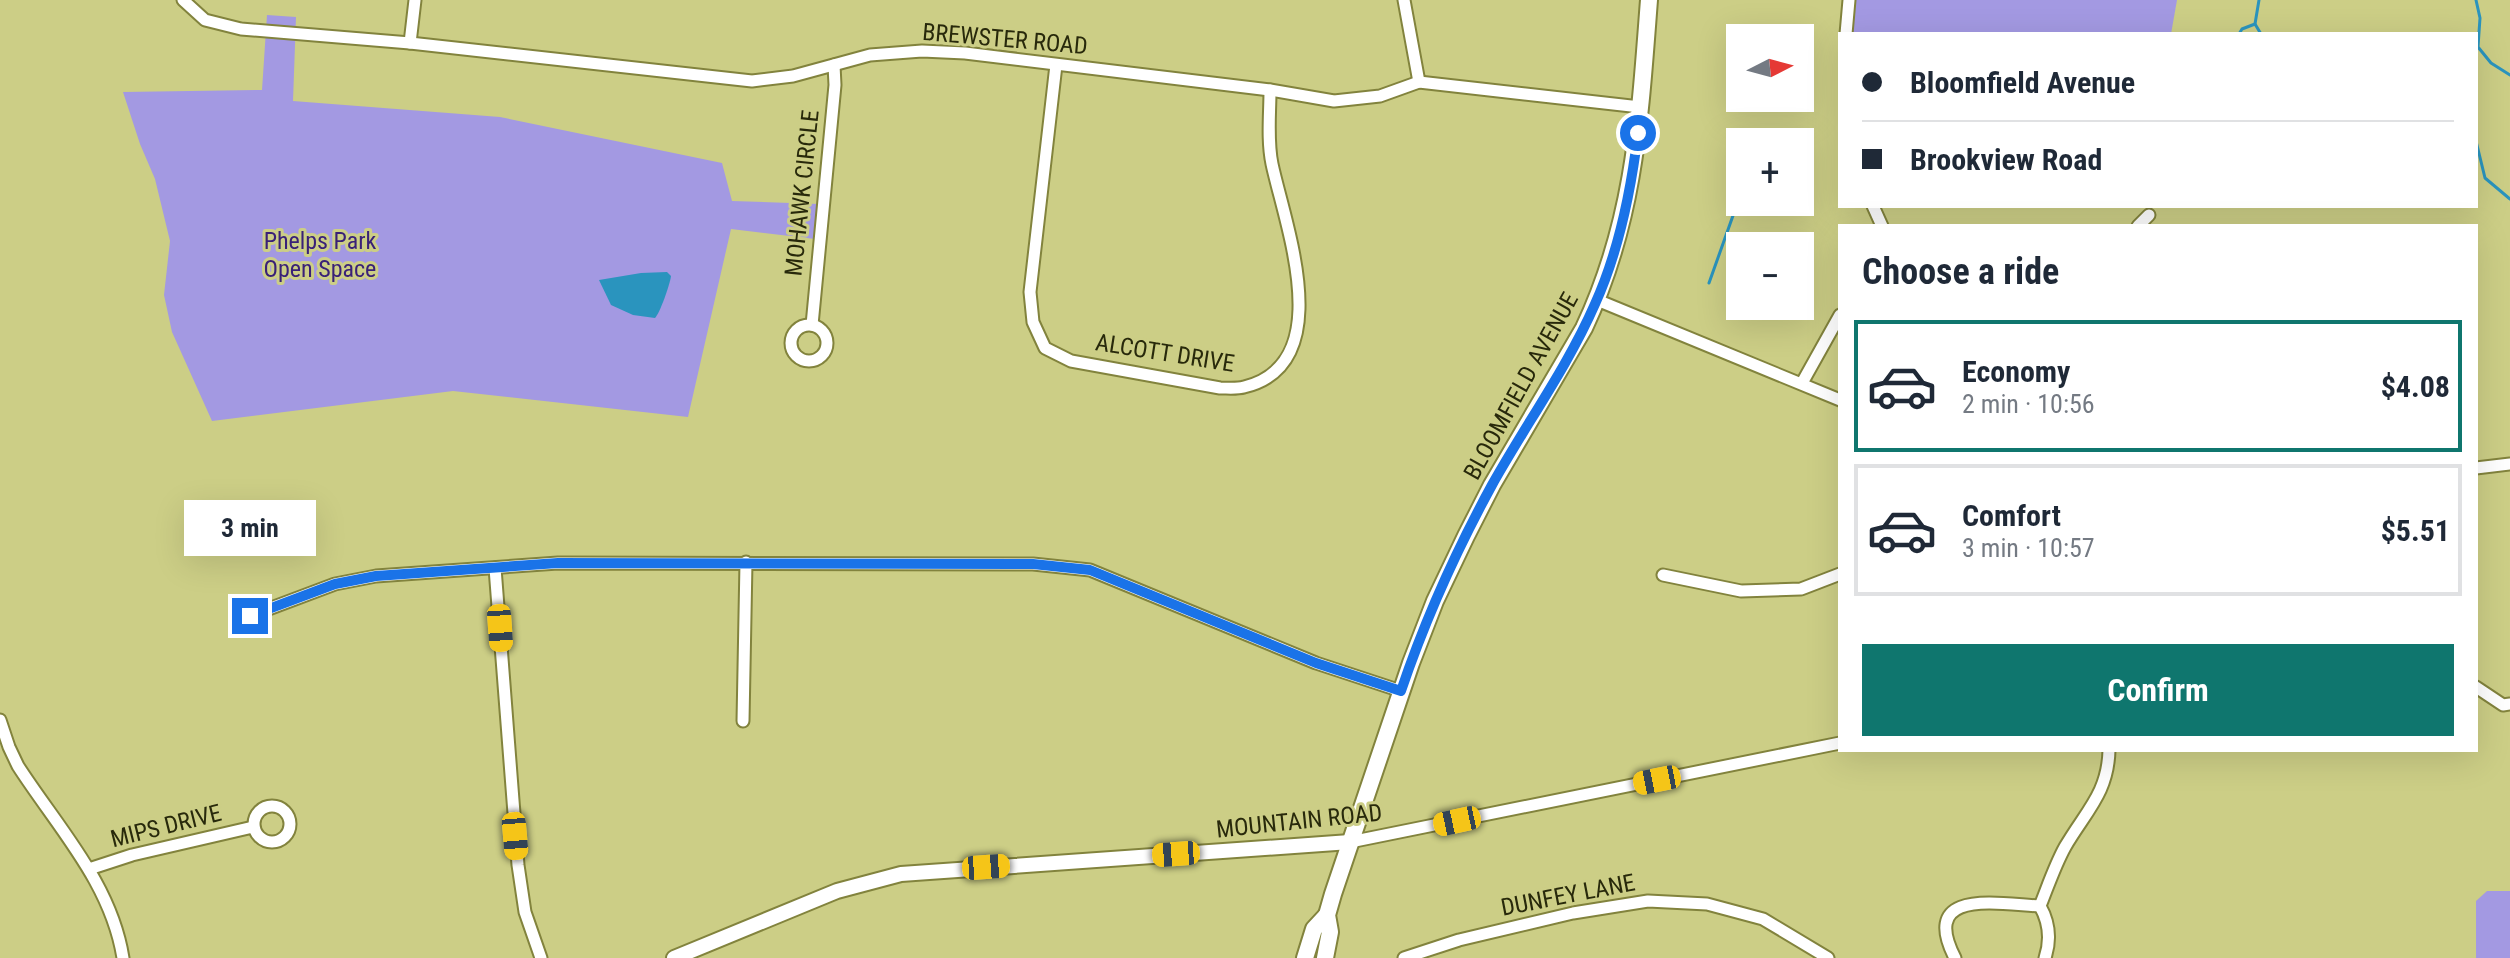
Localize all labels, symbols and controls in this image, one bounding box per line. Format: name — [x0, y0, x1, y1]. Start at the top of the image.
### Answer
street label: BREWSTER ROAD — [921, 18, 1089, 60]
north arrow — [1726, 24, 1814, 112]
map controls — [1726, 24, 1814, 320]
text: Bloomfield Avenue — [1910, 65, 2135, 100]
street label: MOHAWK CIRCLE — [779, 109, 825, 277]
route start — [1620, 115, 1656, 151]
button: + — [1726, 128, 1814, 216]
text: Brookview Road — [1910, 142, 2102, 177]
park label: Phelps Park Open Space — [264, 227, 377, 283]
button: − — [1726, 232, 1814, 320]
text: Choose a ride — [1862, 251, 2059, 293]
street label: BLOOMFIELD AVENUE — [1458, 288, 1584, 484]
street label: ALCOTT DRIVE — [1094, 328, 1237, 378]
icon: car — [1866, 350, 1938, 422]
text: Economy — [1962, 354, 2070, 389]
text: $4.08 — [2381, 369, 2450, 404]
text: 2 min · 10:56 — [1962, 389, 2095, 419]
icon: car — [1866, 494, 1938, 566]
text: Comfort — [1962, 498, 2061, 533]
callout: 3 min — [184, 500, 316, 556]
text: 3 min — [221, 513, 279, 543]
text: $5.51 — [2381, 513, 2450, 548]
text: 3 min · 10:57 — [1962, 533, 2095, 563]
route end — [232, 598, 268, 634]
car — [486, 603, 514, 653]
button: Confirm — [1862, 644, 2454, 736]
car — [1631, 764, 1683, 796]
street label: MOUNTAIN ROAD — [1215, 798, 1383, 844]
street label: MIPS DRIVE — [108, 799, 224, 853]
car — [1431, 804, 1483, 838]
car — [501, 811, 529, 861]
car — [1151, 840, 1201, 868]
car — [961, 853, 1011, 881]
street label: DUNFEY LANE — [1499, 868, 1637, 922]

